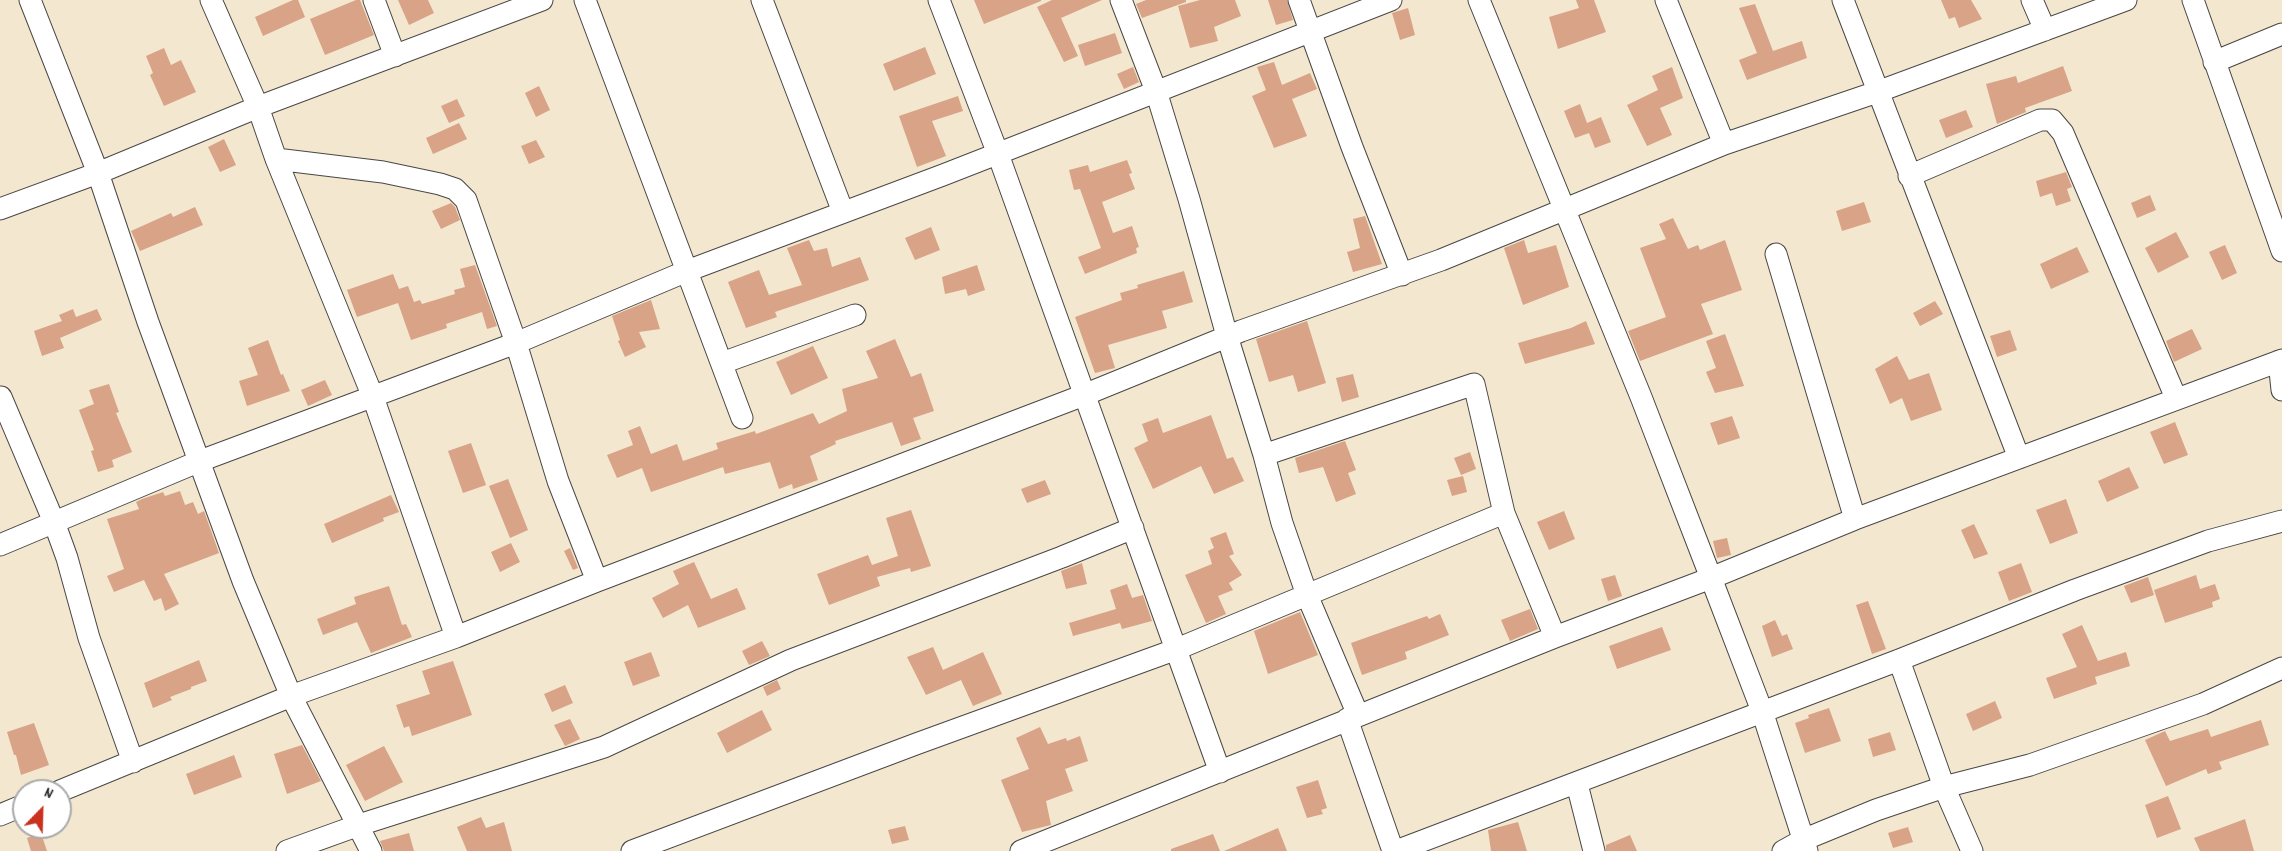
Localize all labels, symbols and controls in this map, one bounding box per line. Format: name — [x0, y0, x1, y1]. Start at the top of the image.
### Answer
north arrow — [12, 779, 72, 839]
text: N — [40, 782, 57, 806]

